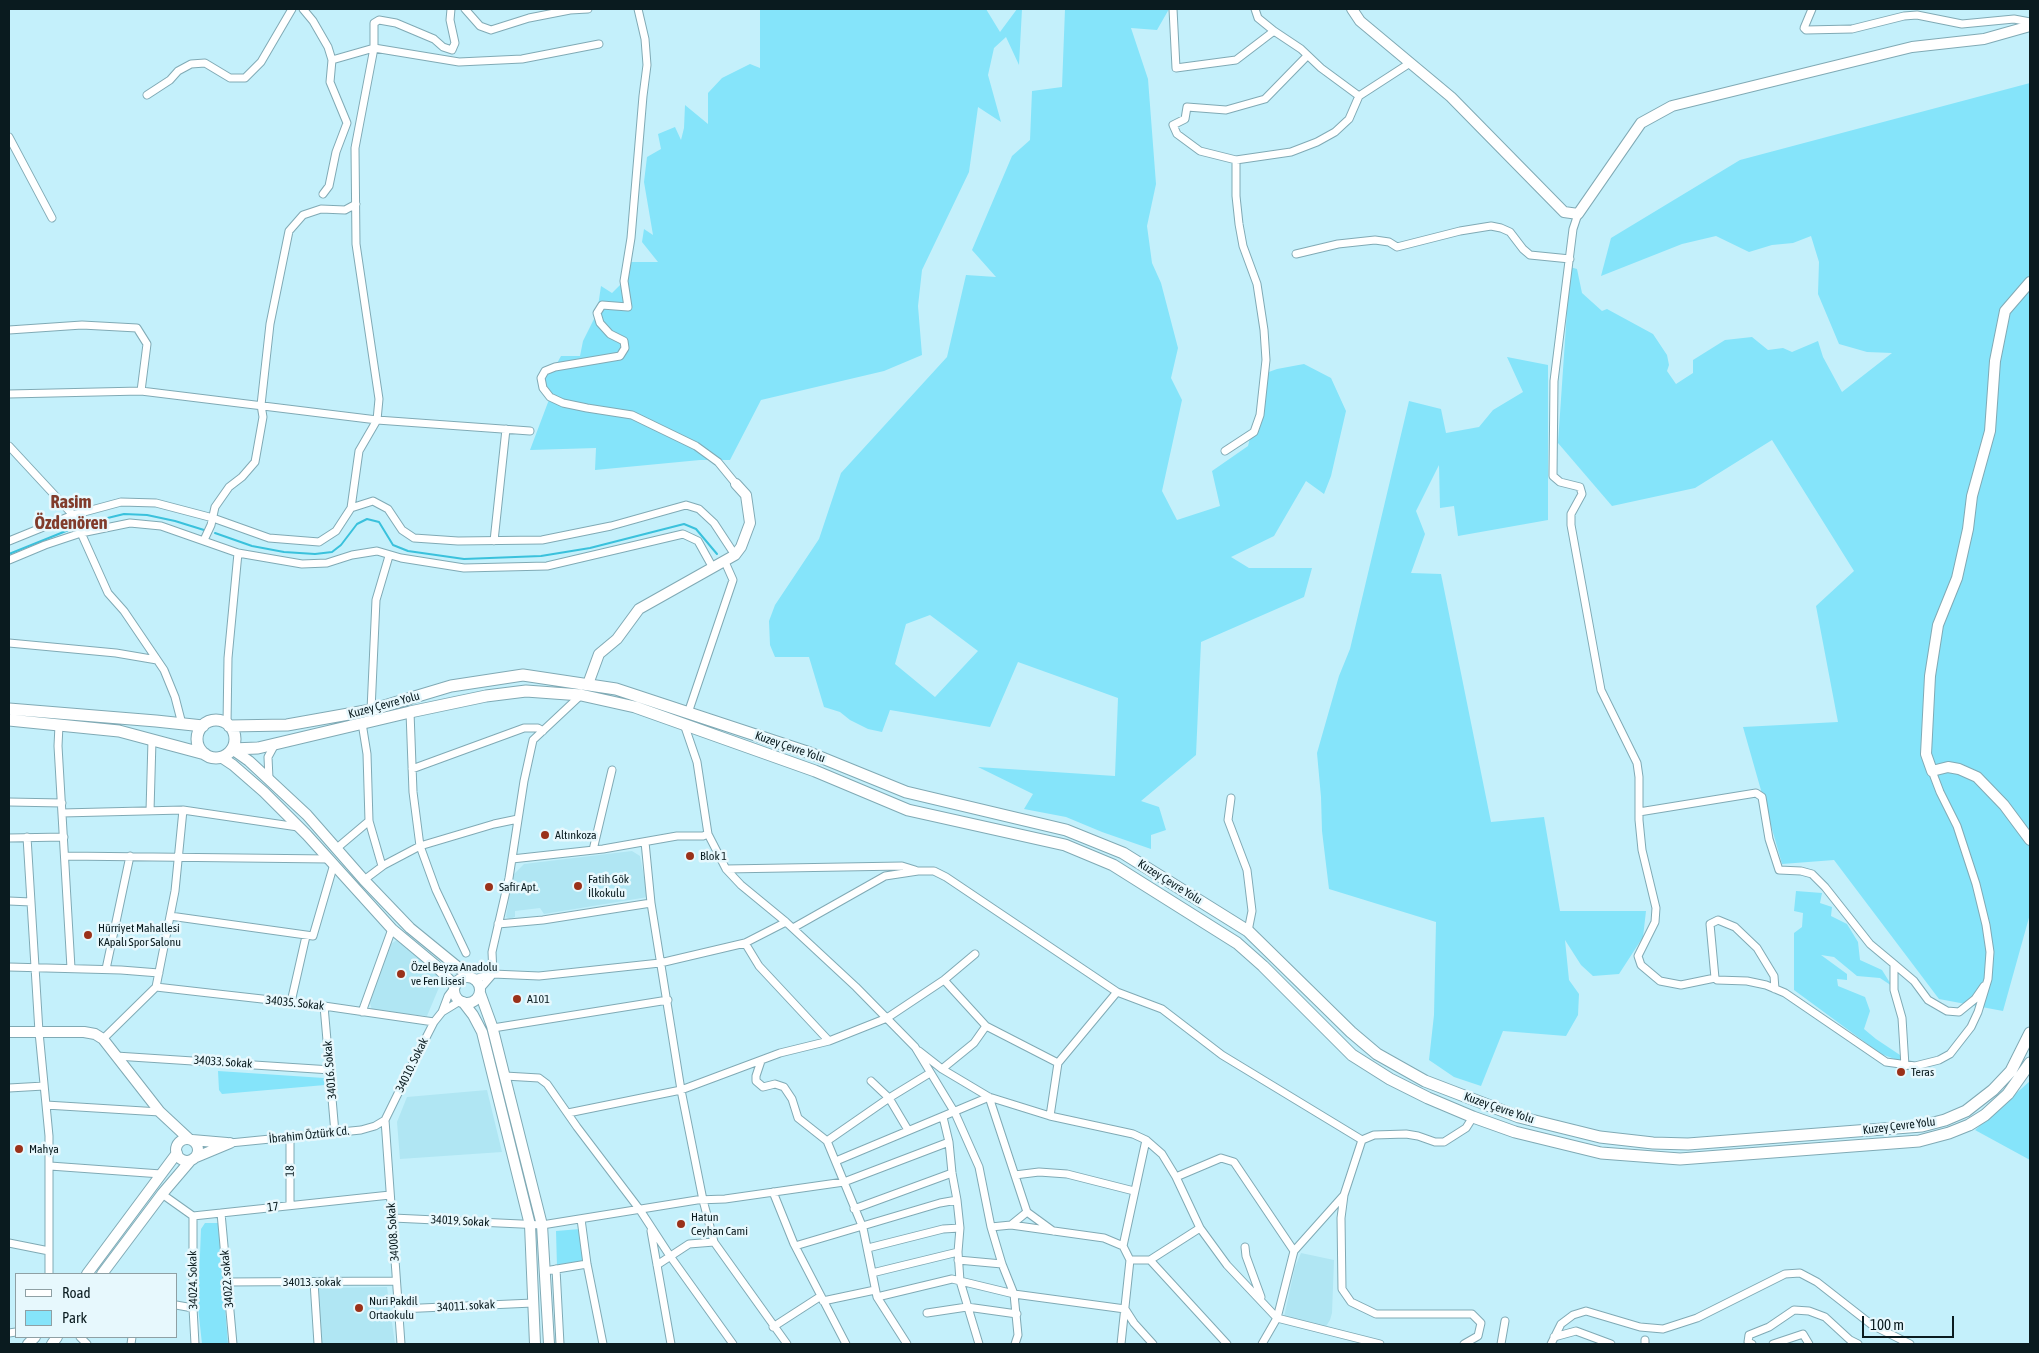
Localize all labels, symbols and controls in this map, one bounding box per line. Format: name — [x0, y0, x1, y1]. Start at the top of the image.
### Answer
district label: Rasim Özdenören — [35, 491, 107, 534]
street label: Kuzey Çevre Yolu — [347, 689, 421, 721]
street label: Kuzey Çevre Yolu — [753, 728, 827, 766]
place label: Altınkoza — [555, 828, 597, 842]
marker: Altınkoza — [539, 829, 551, 841]
place label: Blok 1 — [700, 849, 727, 863]
marker: Blok 1 — [684, 850, 696, 862]
street label: Kuzey Çevre Yolu — [1135, 856, 1205, 908]
place label: Fatih Gök İlkokulu — [588, 872, 629, 900]
place label: Safir Apt. — [499, 880, 538, 894]
marker: Fatih Gök İlkokulu — [572, 880, 584, 892]
marker: Safir Apt. — [483, 881, 495, 893]
place label: Hürriyet Mahallesi KApalı Spor Salonu — [98, 921, 181, 949]
marker: Hürriyet Mahallesi KApalı Spor Salonu — [82, 929, 94, 941]
place label: Özel Beyza Anadolu ve Fen Lisesi — [411, 960, 498, 988]
marker: Özel Beyza Anadolu ve Fen Lisesi — [395, 968, 407, 980]
place label: A101 — [527, 992, 550, 1006]
street label: 34035. Sokak — [265, 993, 325, 1013]
marker: A101 — [511, 993, 523, 1005]
street label: 34010. Sokak — [393, 1035, 431, 1095]
street label: 34016. Sokak — [320, 1040, 340, 1100]
street label: 34033. Sokak — [193, 1053, 253, 1071]
place label: Teras — [1911, 1065, 1934, 1079]
marker: Teras — [1895, 1066, 1907, 1078]
street label: Kuzey Çevre Yolu — [1462, 1089, 1536, 1127]
street label: Kuzey Çevre Yolu — [1862, 1114, 1936, 1138]
street label: İbrahim Öztürk Cd. — [268, 1124, 350, 1146]
place label: Mahya — [29, 1142, 59, 1156]
marker: Mahya — [13, 1143, 25, 1155]
street label: 18 — [283, 1165, 297, 1177]
street label: 17 — [267, 1199, 279, 1215]
street label: 34008. Sokak — [384, 1202, 402, 1262]
place label: Hatun Ceyhan Cami — [691, 1210, 748, 1238]
street label: 34019. Sokak — [430, 1212, 490, 1230]
marker: Hatun Ceyhan Cami — [675, 1218, 687, 1230]
street label: 34022. sokak — [217, 1249, 237, 1309]
street label: 34024. Sokak — [185, 1250, 201, 1310]
legend — [15, 1273, 178, 1338]
street label: 34013. sokak — [283, 1275, 341, 1289]
text: Road — [62, 1284, 91, 1301]
place label: Nuri Pakdil Ortaokulu — [369, 1294, 418, 1322]
street label: 34011. sokak — [437, 1297, 495, 1315]
marker: Nuri Pakdil Ortaokulu — [353, 1302, 365, 1314]
scale bar — [1864, 1306, 1956, 1338]
text: Park — [62, 1309, 87, 1326]
text: 100 m — [1870, 1316, 1904, 1333]

